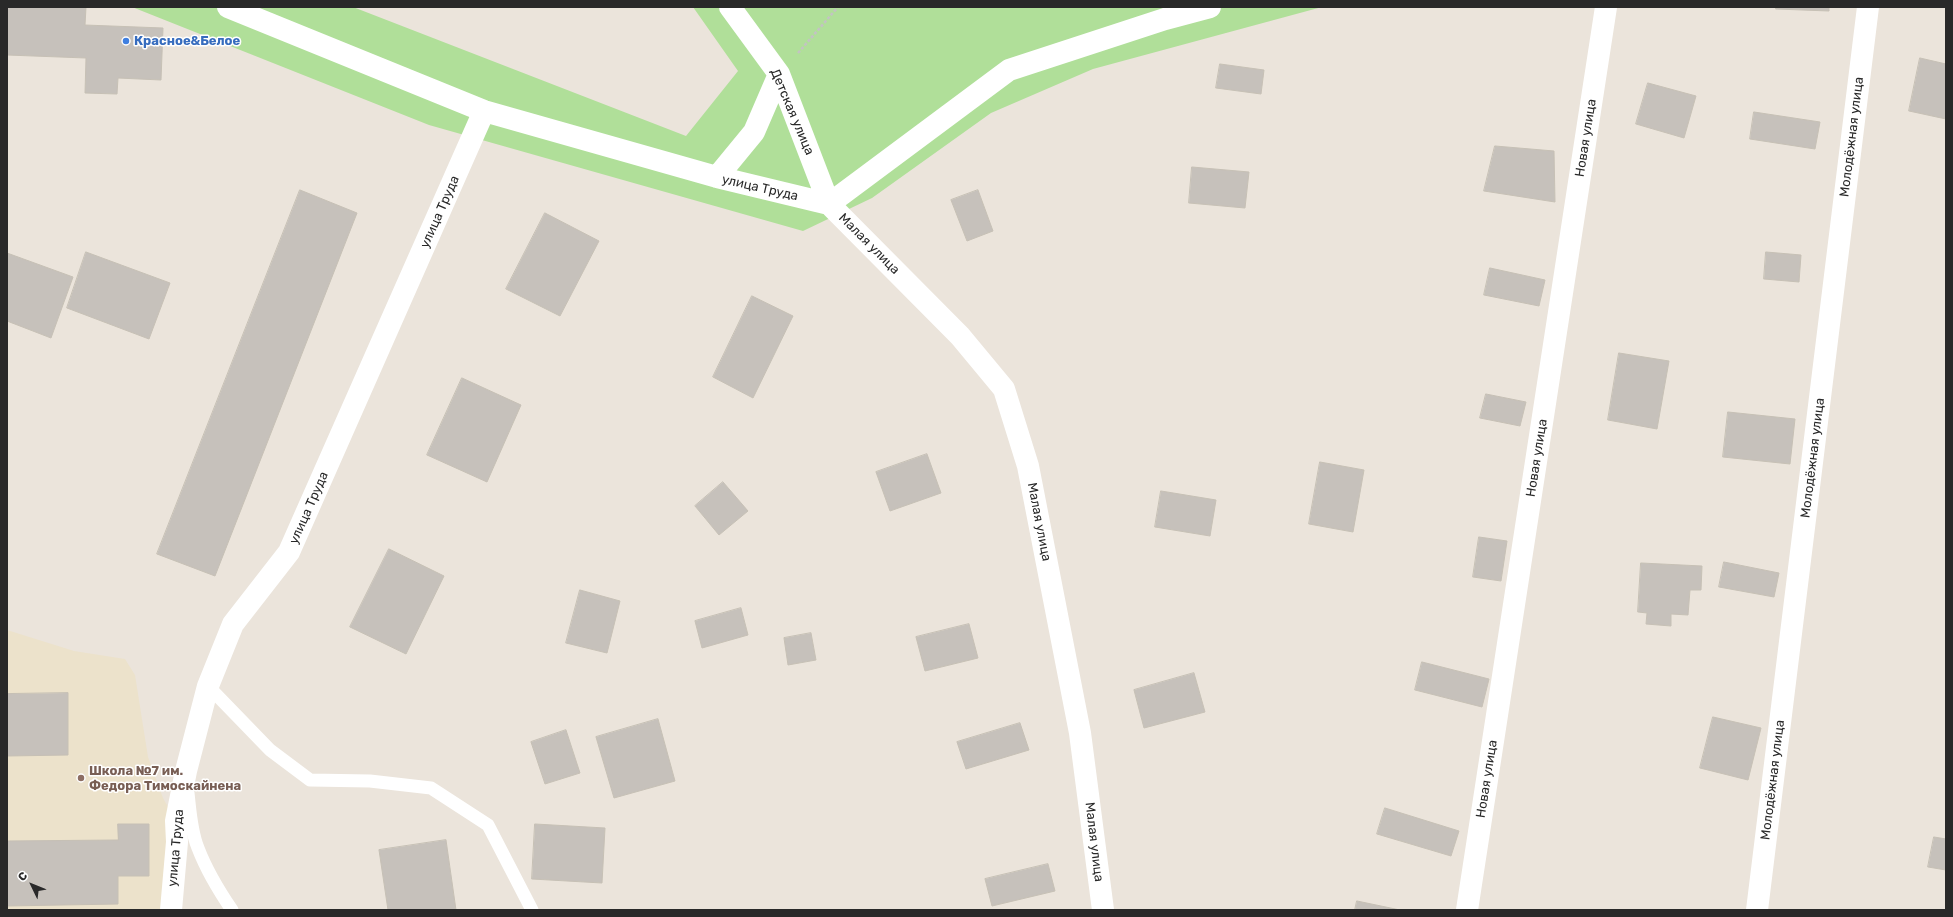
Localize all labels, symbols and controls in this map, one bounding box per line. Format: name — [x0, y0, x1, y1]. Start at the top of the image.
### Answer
place label: Красное&Белое — [134, 33, 240, 49]
marker: Красное&Белое — [121, 36, 131, 46]
street label: Детская улица — [767, 67, 817, 157]
street label: Молодёжная улица — [1837, 76, 1867, 198]
street label: Новая улица — [1572, 98, 1600, 178]
street label: улица Труда — [720, 172, 800, 204]
street label: улица Труда — [417, 173, 463, 251]
street label: Малая улица — [835, 210, 903, 278]
street label: Молодёжная улица — [1798, 397, 1828, 519]
street label: Новая улица — [1523, 418, 1551, 498]
street label: улица Труда — [286, 469, 332, 547]
street label: Малая улица — [1024, 481, 1054, 563]
street label: Молодёжная улица — [1758, 719, 1788, 841]
street label: Новая улица — [1473, 739, 1501, 819]
place label: Школа №7 им. Федора Тимоскайнена — [89, 763, 241, 794]
marker: Школа №7 им. Федора Тимоскайнена — [76, 773, 86, 783]
street label: Малая улица — [1081, 801, 1107, 883]
street label: улица Труда — [165, 809, 187, 887]
north arrow — [12, 865, 52, 905]
text: С — [15, 869, 30, 884]

